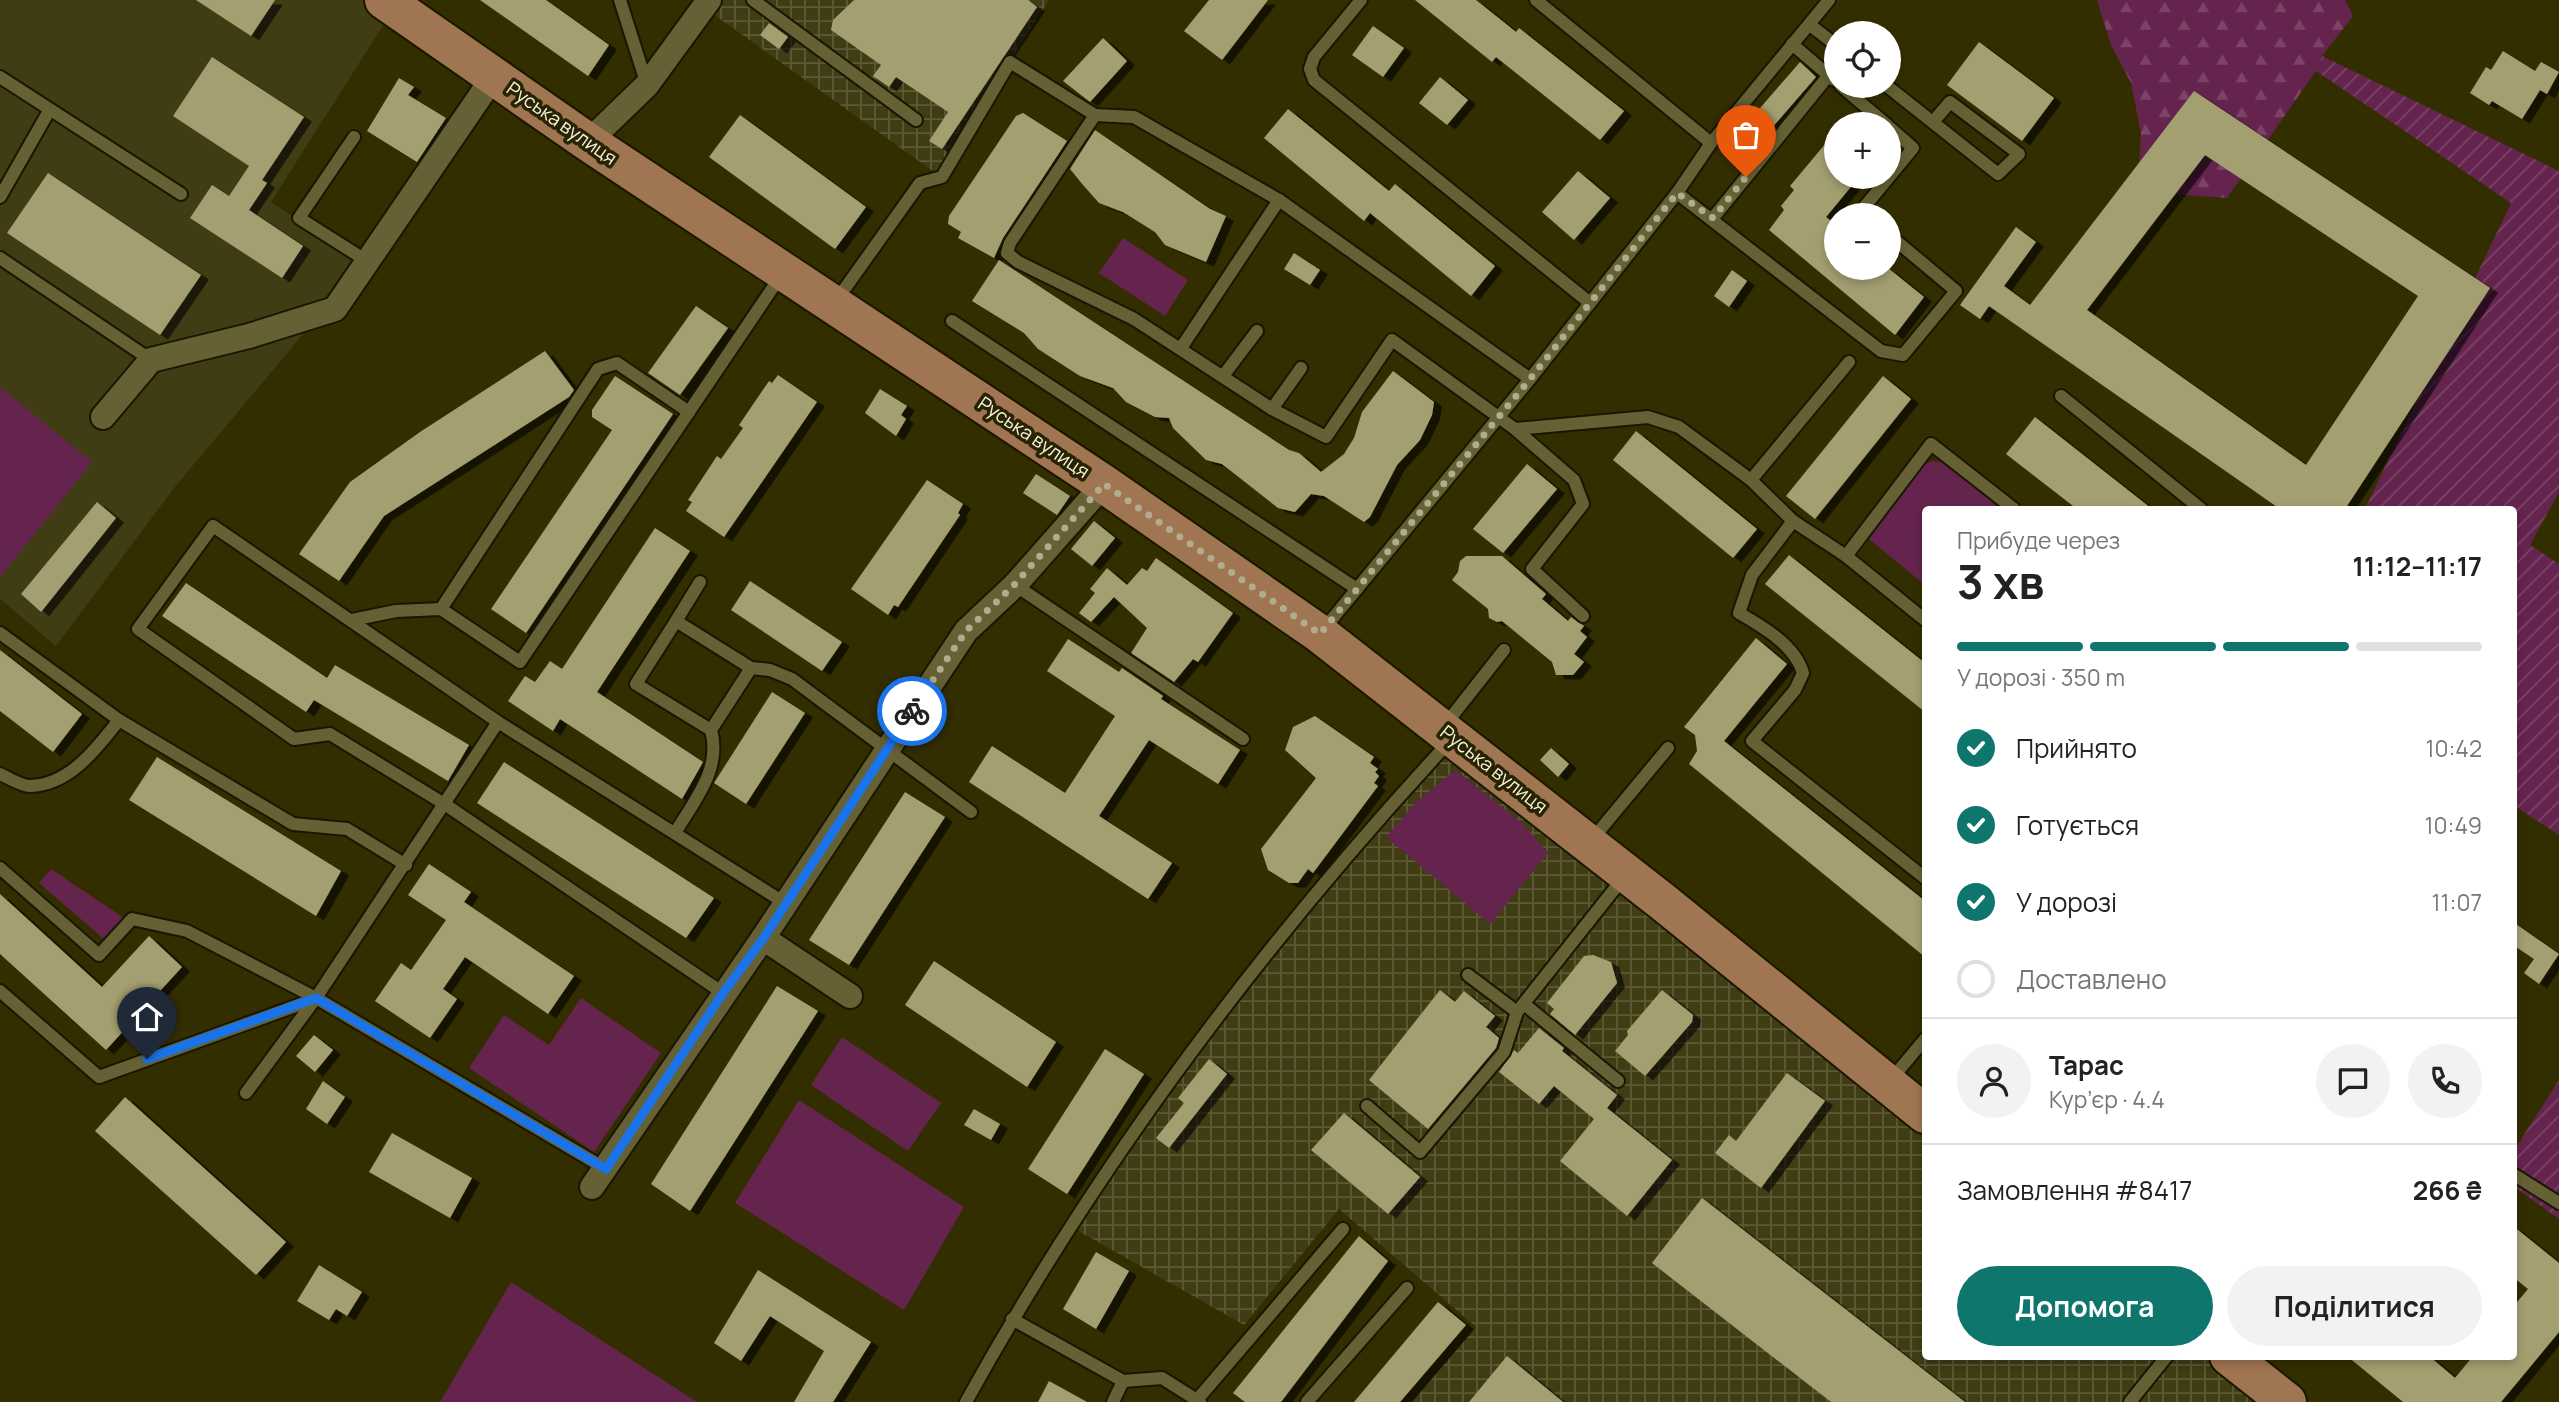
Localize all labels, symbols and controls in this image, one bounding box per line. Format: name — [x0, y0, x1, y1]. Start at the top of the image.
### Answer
map controls — [1824, 21, 1901, 280]
button: locate — [1824, 21, 1901, 98]
street label: Руська вулиця — [502, 75, 622, 171]
pin — [1716, 105, 1776, 177]
button: + — [1824, 112, 1901, 189]
icon: bag — [1727, 116, 1765, 154]
button: − — [1824, 203, 1901, 280]
street label: Руська вулиця — [973, 390, 1095, 484]
text: Прибуде через — [1957, 524, 2120, 556]
text: 11:12–11:17 — [2353, 548, 2482, 584]
text: 3 хв — [1957, 550, 2044, 613]
text: У дорозі · 350 m — [1957, 661, 2125, 693]
courier — [877, 676, 947, 746]
icon: bike — [893, 692, 931, 730]
street label: Руська вулиця — [1435, 719, 1553, 819]
icon: check — [1957, 729, 1995, 767]
text: Прийнято — [2016, 730, 2137, 766]
text: 10:42 — [2425, 732, 2482, 764]
icon: check — [1957, 806, 1995, 844]
text: Готується — [2016, 807, 2139, 843]
text: 10:49 — [2425, 809, 2482, 841]
icon: check — [1957, 883, 1995, 921]
text: У дорозі — [2016, 884, 2117, 920]
text: 11:07 — [2432, 886, 2482, 918]
text: Доставлено — [2016, 961, 2167, 997]
pin — [117, 987, 177, 1059]
icon: home — [128, 998, 166, 1036]
button: person — [1957, 1044, 2031, 1118]
button: chat — [2316, 1044, 2390, 1118]
button: phone — [2408, 1044, 2482, 1118]
text: Тарас — [2049, 1047, 2124, 1083]
text: Кур’єр · 4.4 — [2049, 1083, 2165, 1115]
text: Замовлення #8417 — [1957, 1172, 2192, 1208]
text: 266 ₴ — [2413, 1172, 2482, 1208]
button: Допомога — [1957, 1266, 2213, 1346]
button: Поділитися — [2227, 1266, 2482, 1346]

